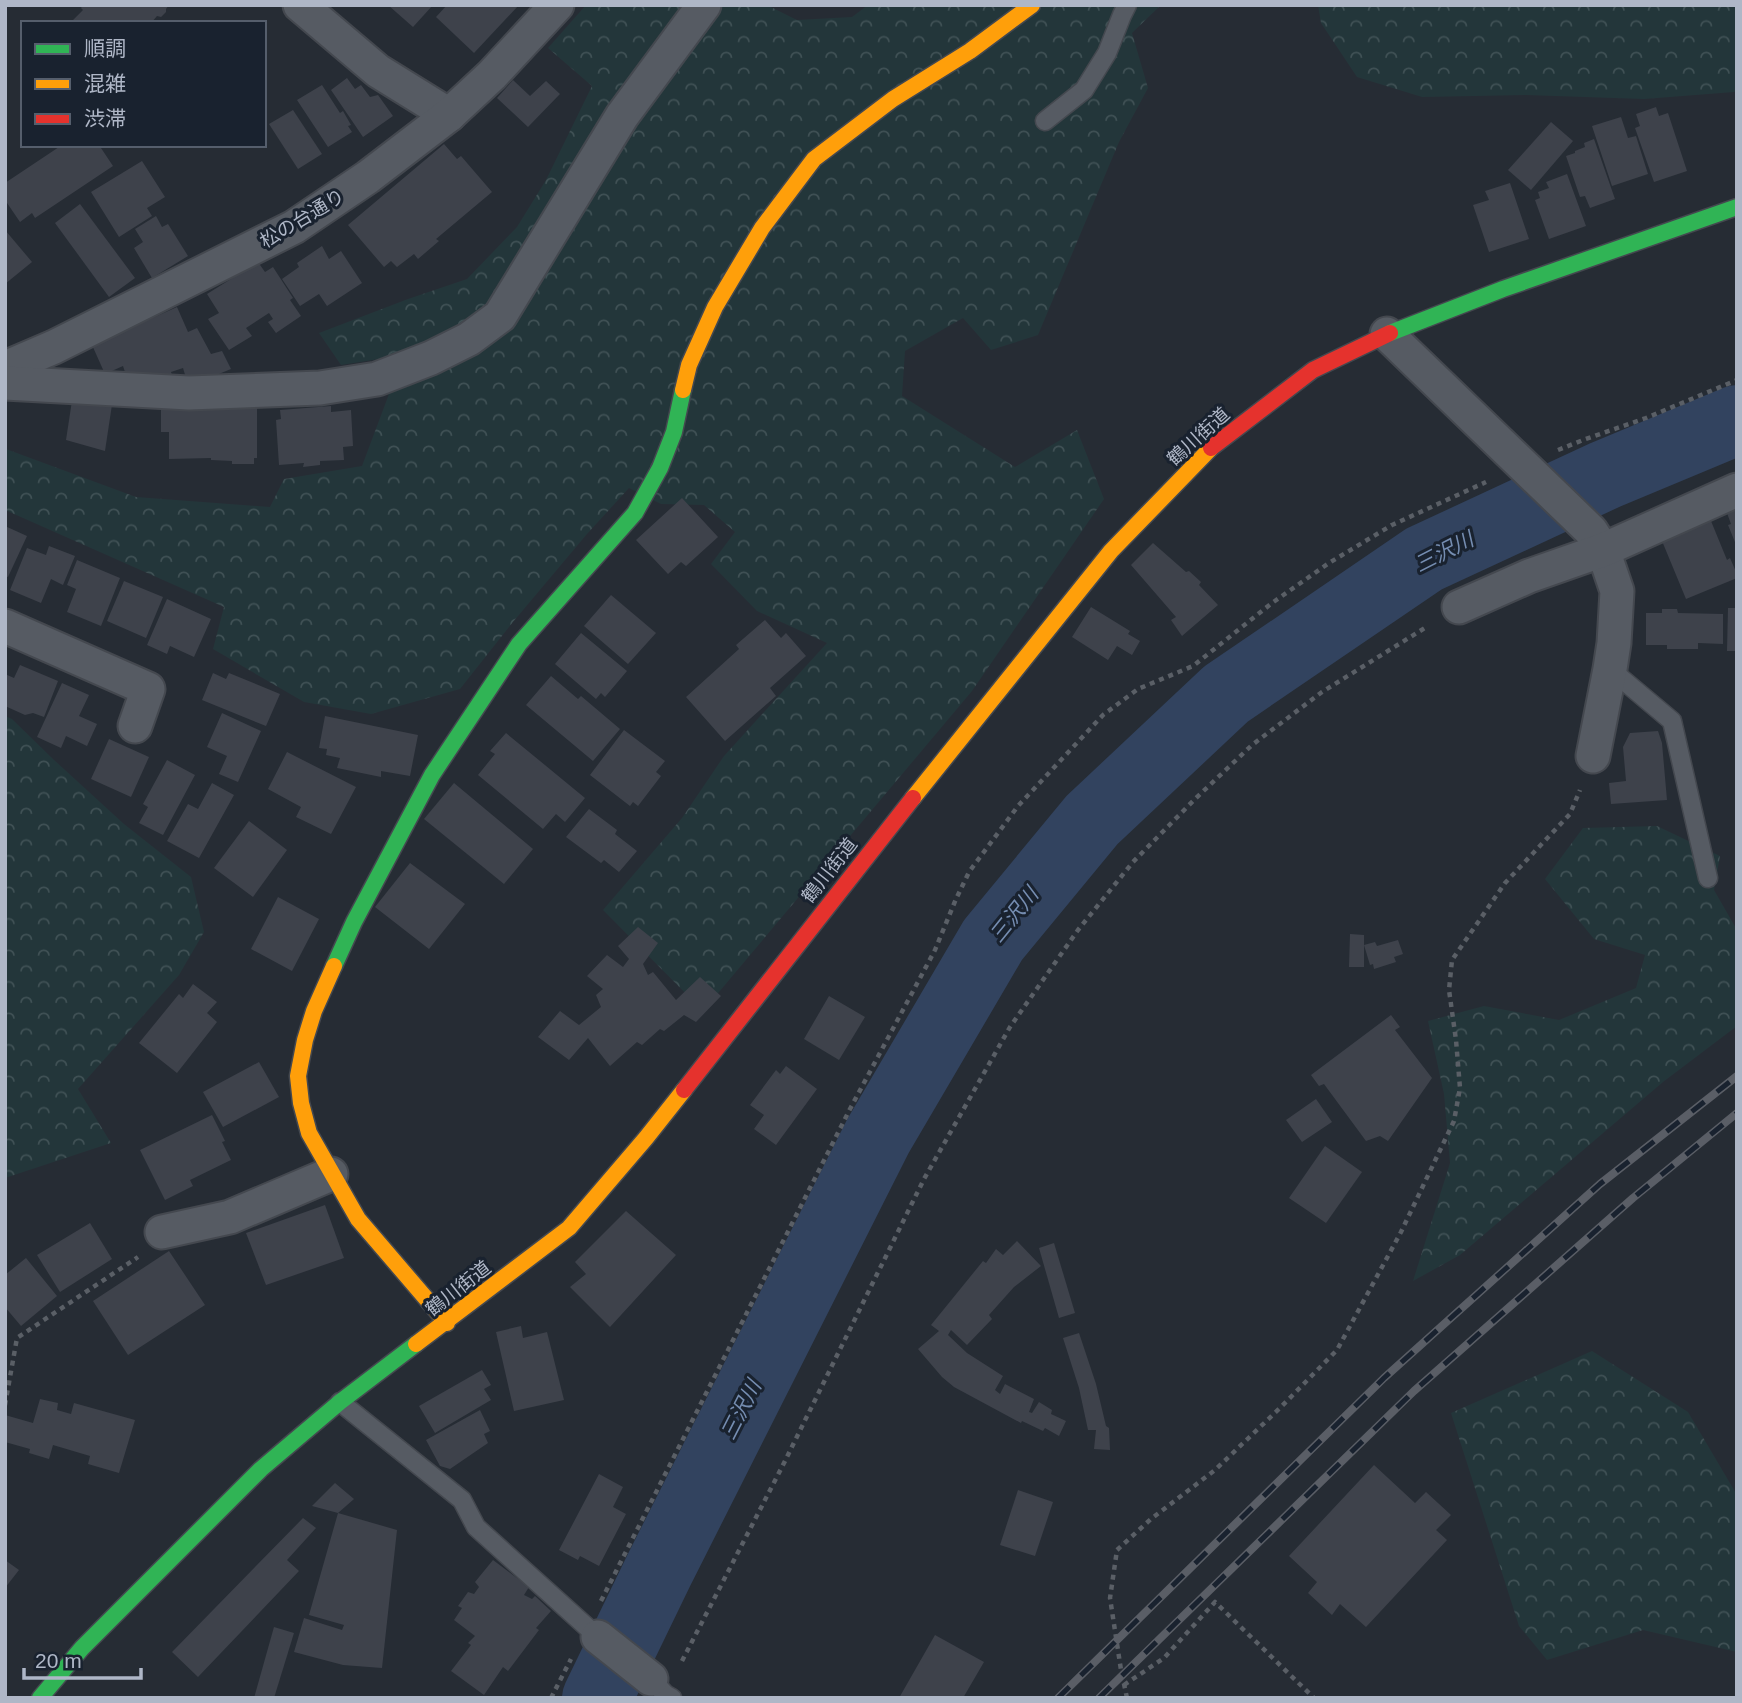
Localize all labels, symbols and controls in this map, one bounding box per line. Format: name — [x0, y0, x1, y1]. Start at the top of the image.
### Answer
legend — [21, 21, 266, 147]
text: 順調 — [84, 37, 126, 60]
text: 混雑 — [84, 72, 126, 95]
text: 渋滞 — [84, 107, 126, 130]
street label: 松の台通り — [256, 185, 348, 252]
street label: 鶴川街道 — [1163, 403, 1234, 470]
water label: 三沢川 — [1410, 526, 1479, 576]
street label: 鶴川街道 — [798, 834, 861, 907]
water label: 三沢川 — [985, 881, 1044, 946]
street label: 鶴川街道 — [422, 1257, 495, 1320]
water label: 三沢川 — [716, 1375, 766, 1443]
scale bar — [24, 1636, 142, 1680]
text: 20 m — [35, 1649, 82, 1672]

